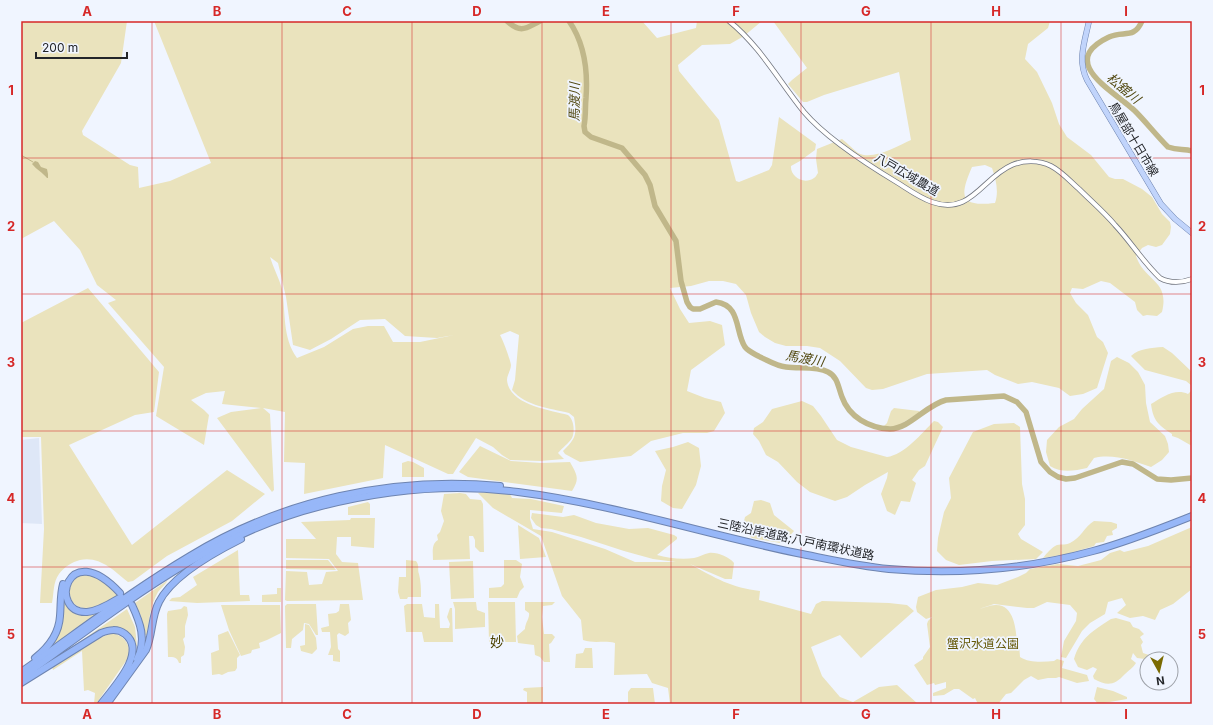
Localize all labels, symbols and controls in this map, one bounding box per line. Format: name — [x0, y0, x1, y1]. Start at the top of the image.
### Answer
text: A — [82, 3, 92, 19]
text: B — [213, 3, 222, 19]
text: C — [342, 3, 352, 19]
text: D — [472, 3, 482, 19]
text: E — [602, 3, 610, 19]
text: F — [732, 3, 740, 19]
text: G — [861, 3, 871, 19]
text: H — [991, 3, 1001, 19]
text: I — [1124, 3, 1128, 19]
scale bar — [36, 34, 127, 60]
text: 200 m — [42, 40, 78, 55]
water label: 松舘川 — [1104, 69, 1146, 108]
water label: 馬渡川 — [566, 80, 582, 122]
text: 1 — [8, 82, 14, 98]
text: 1 — [1199, 82, 1205, 98]
street label: 鳥屋部十日市線 — [1106, 99, 1162, 179]
street label: 八戸広域農道 — [872, 150, 942, 198]
text: 2 — [7, 218, 15, 234]
text: 2 — [1198, 218, 1206, 234]
water label: 馬渡川 — [784, 347, 828, 370]
text: 3 — [7, 354, 15, 370]
text: 3 — [1198, 354, 1206, 370]
text: 4 — [7, 490, 16, 506]
text: 4 — [1198, 490, 1207, 506]
street label: 三陸沿岸道路;八戸南環状道路 — [716, 515, 876, 563]
text: 5 — [7, 626, 15, 642]
text: 5 — [1198, 626, 1206, 642]
district label: 妙 — [490, 633, 504, 650]
park label: 蟹沢水道公園 — [947, 636, 1019, 651]
north arrow — [1139, 651, 1179, 691]
text: N — [1155, 673, 1166, 688]
text: A — [82, 706, 92, 722]
text: B — [213, 706, 222, 722]
text: C — [342, 706, 352, 722]
text: D — [472, 706, 482, 722]
text: E — [602, 706, 610, 722]
text: F — [732, 706, 740, 722]
text: G — [861, 706, 871, 722]
text: H — [991, 706, 1001, 722]
text: I — [1124, 706, 1128, 722]

